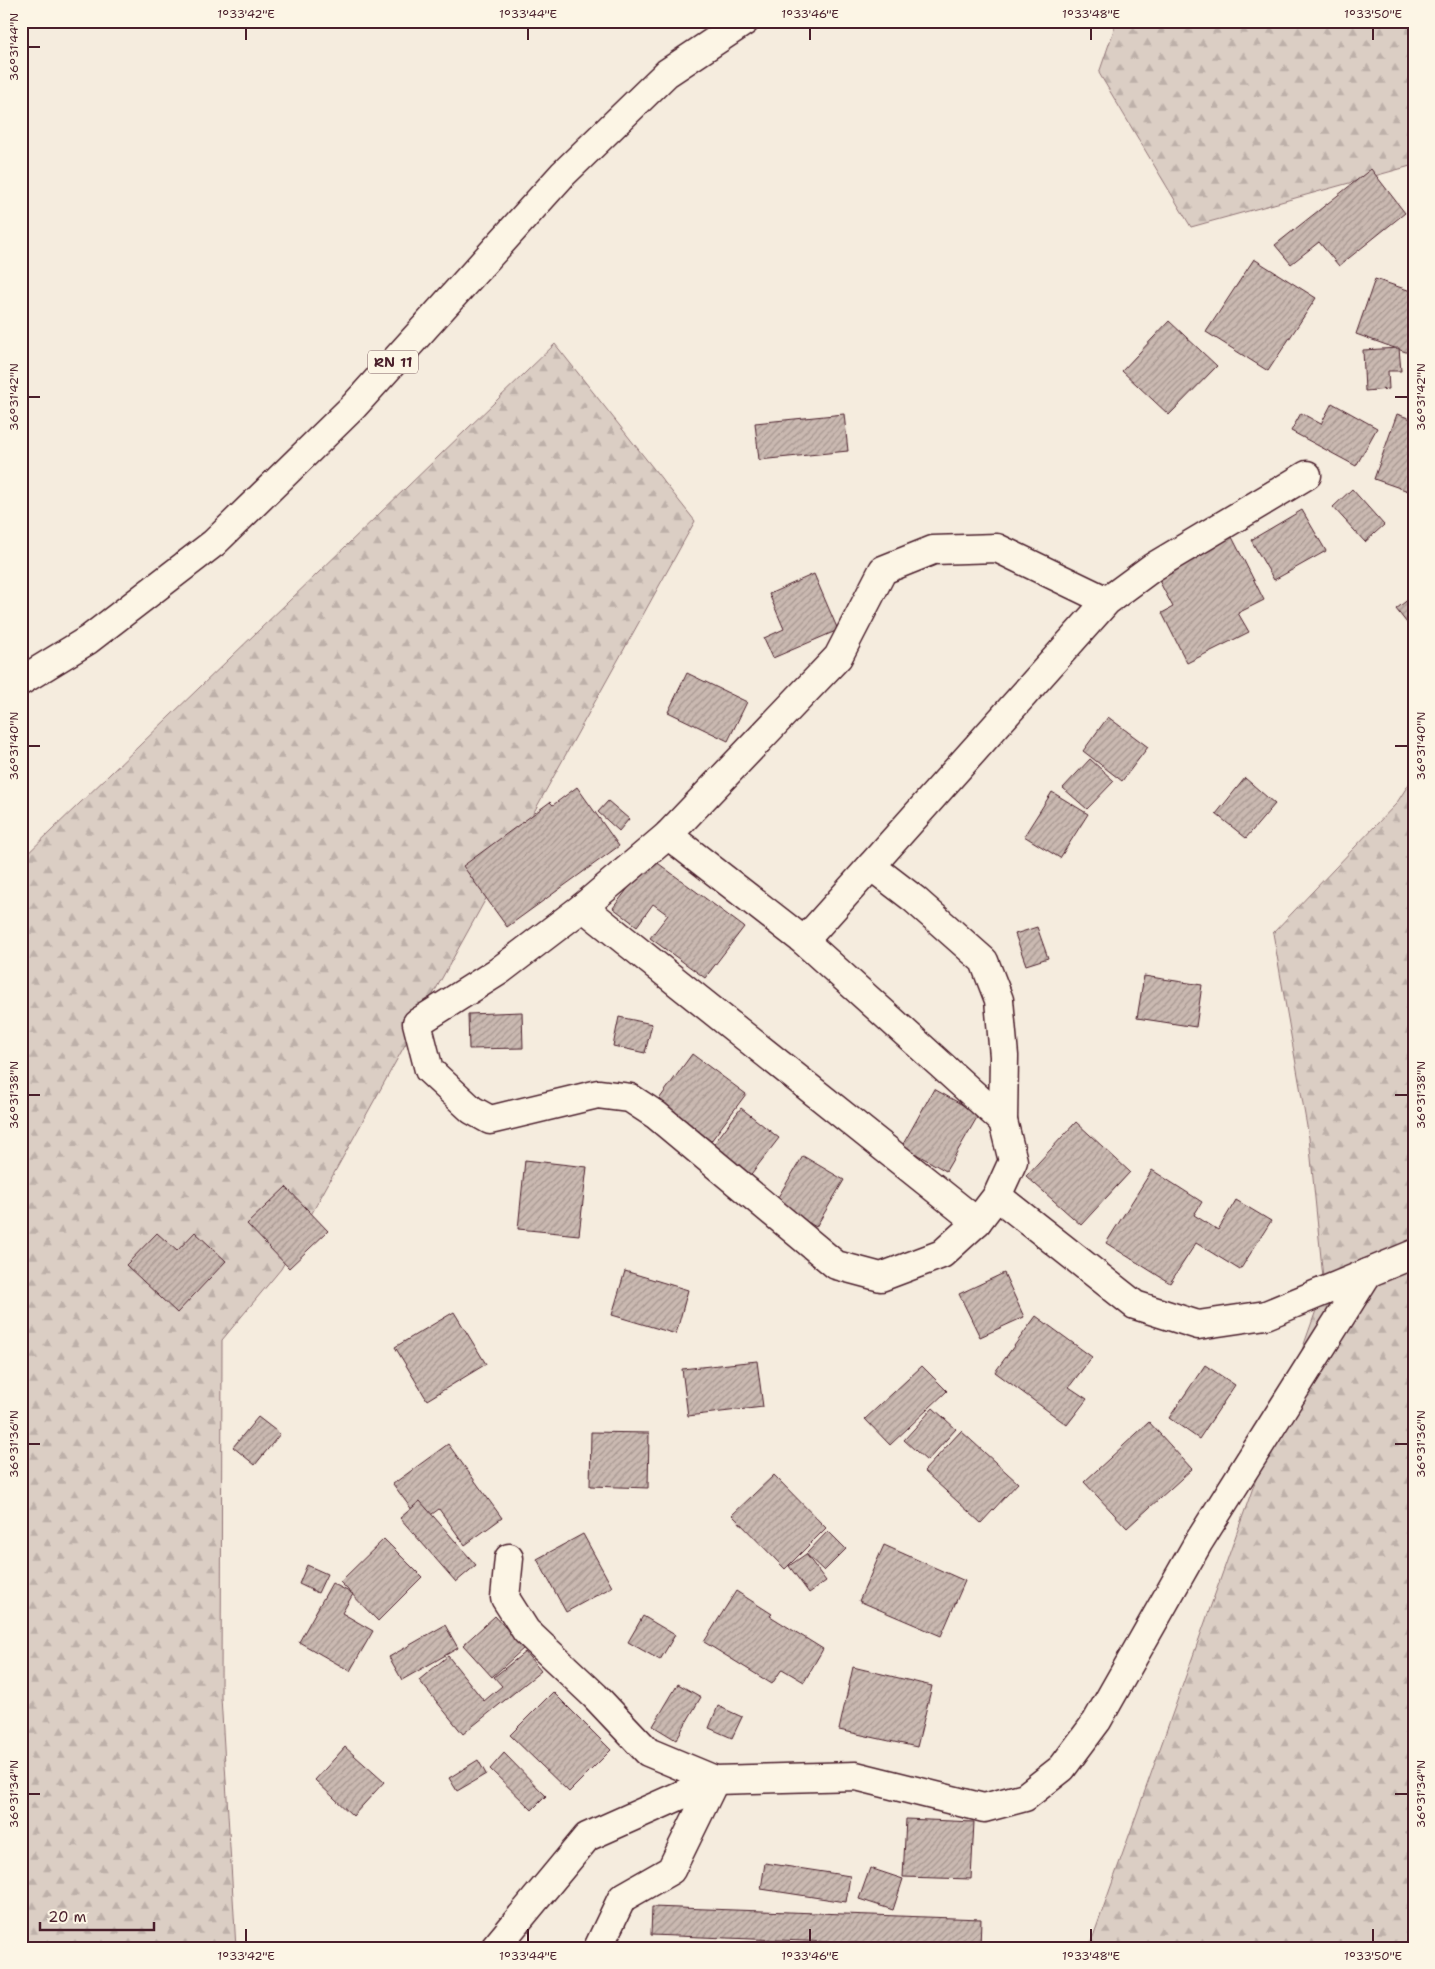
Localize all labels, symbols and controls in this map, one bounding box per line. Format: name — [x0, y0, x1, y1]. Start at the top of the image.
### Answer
text: 1°33'42"E — [217, 6, 275, 22]
text: 1°33'44"E — [499, 6, 557, 22]
text: 1°33'46"E — [781, 6, 839, 22]
text: 1°33'48"E — [1062, 6, 1120, 22]
text: 1°33'50"E — [1344, 6, 1402, 22]
text: 36°31'44"N — [6, 13, 22, 81]
road number: RN 11 — [368, 351, 418, 374]
text: 36°31'42"N — [6, 363, 22, 431]
text: 36°31'42"N — [1413, 363, 1429, 431]
text: 36°31'40"N — [6, 712, 22, 780]
text: 36°31'40"N — [1413, 712, 1429, 780]
text: 36°31'38"N — [6, 1061, 22, 1129]
text: 36°31'38"N — [1413, 1061, 1429, 1129]
text: 36°31'36"N — [6, 1410, 22, 1478]
text: 36°31'36"N — [1413, 1410, 1429, 1478]
text: 36°31'34"N — [6, 1760, 22, 1828]
text: 36°31'34"N — [1413, 1760, 1429, 1828]
scale bar — [40, 1899, 154, 1931]
text: 20 m — [48, 1907, 87, 1927]
text: 1°33'42"E — [217, 1948, 275, 1964]
text: 1°33'44"E — [499, 1948, 557, 1964]
text: 1°33'46"E — [781, 1948, 839, 1964]
text: 1°33'48"E — [1062, 1948, 1120, 1964]
text: 1°33'50"E — [1344, 1948, 1402, 1964]

